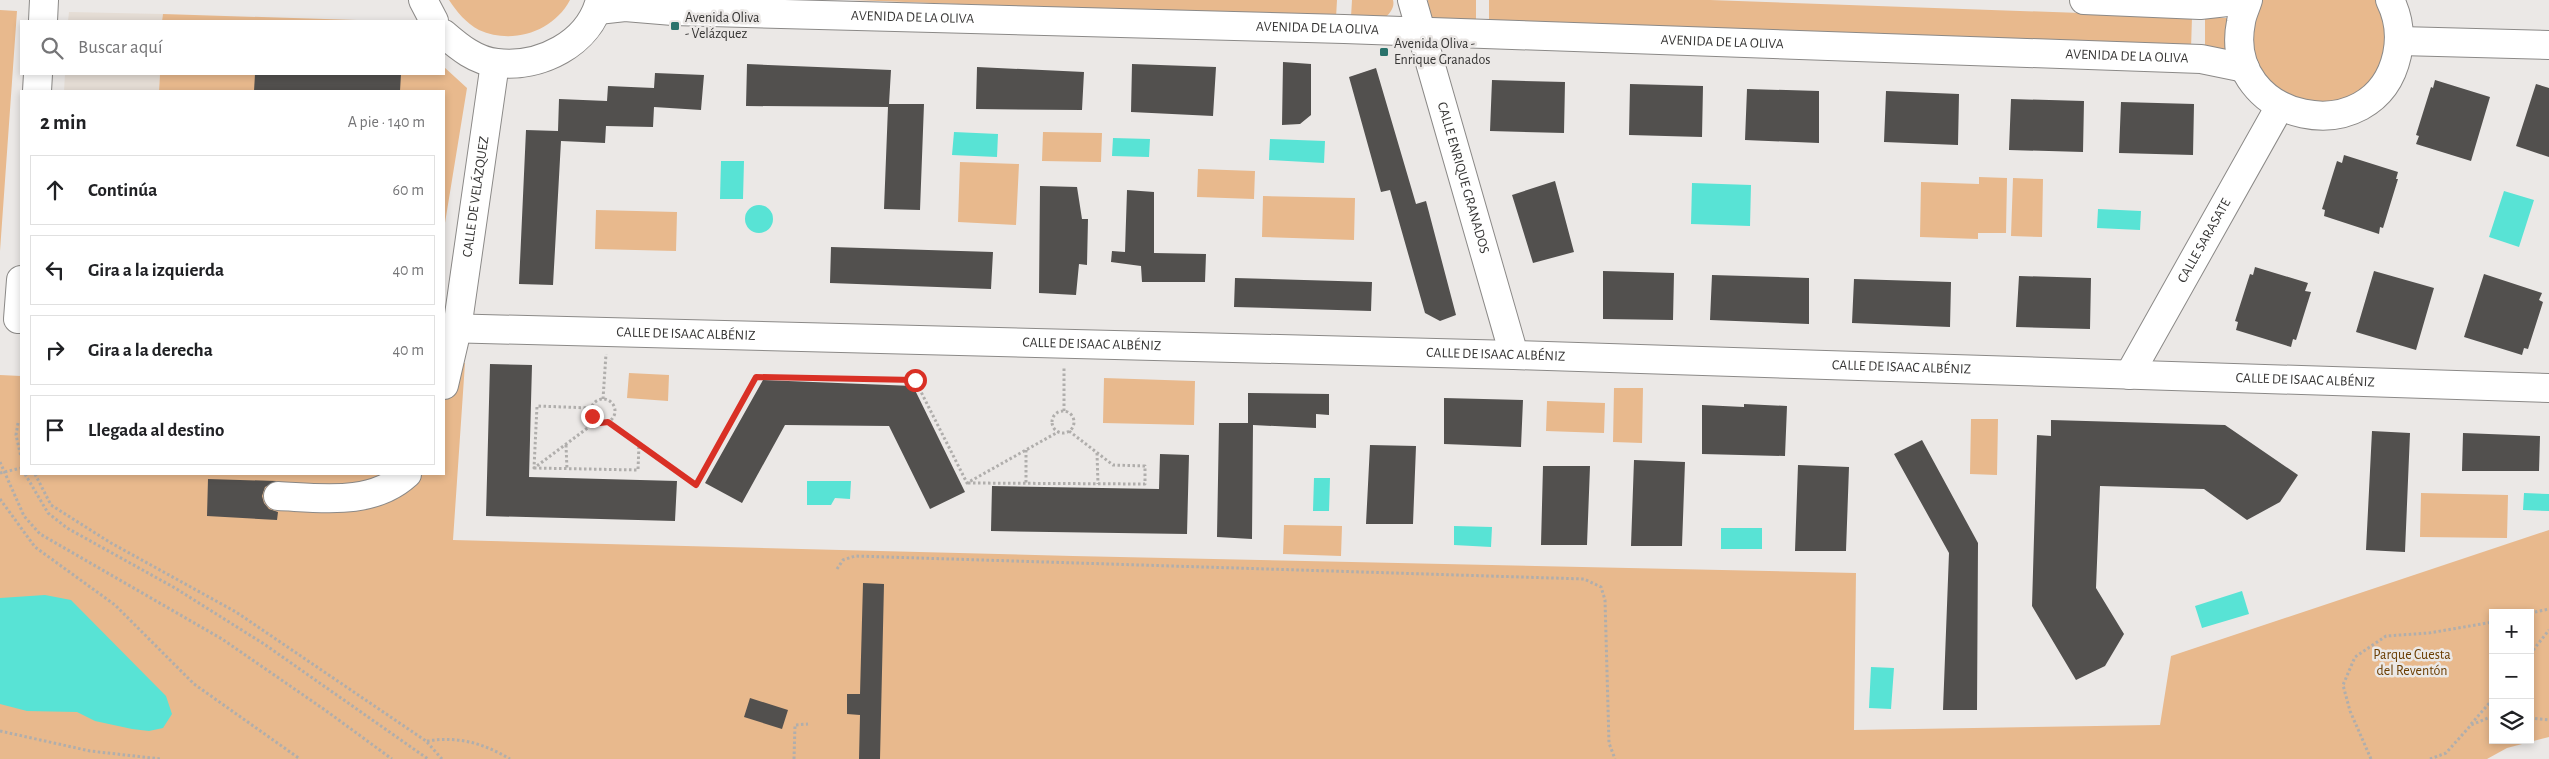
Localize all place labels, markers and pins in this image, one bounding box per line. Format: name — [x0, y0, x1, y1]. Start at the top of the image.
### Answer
place label: Avenida Oliva - Velázquez — [685, 11, 760, 41]
marker: Avenida Oliva - Velázquez — [669, 20, 681, 32]
place label: Avenida Oliva - Enrique Granados — [1394, 37, 1490, 67]
marker: Avenida Oliva - Enrique Granados — [1378, 46, 1390, 58]

